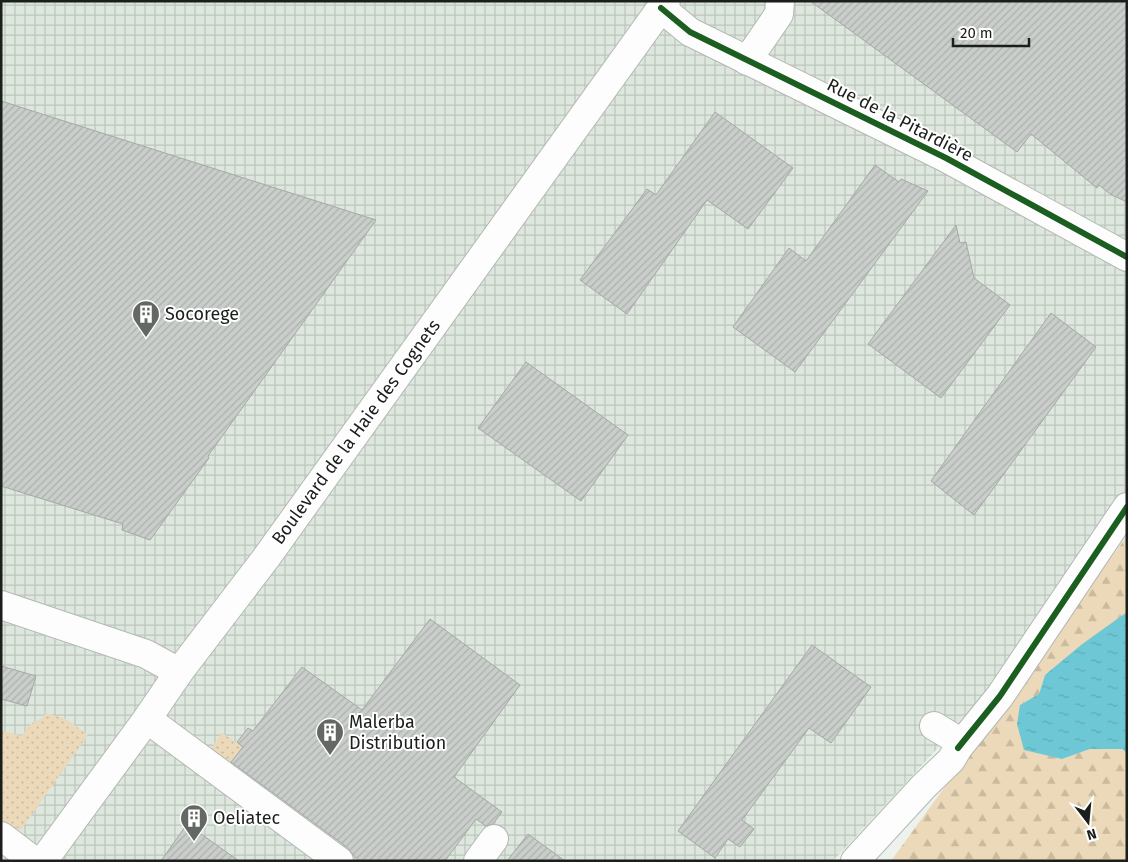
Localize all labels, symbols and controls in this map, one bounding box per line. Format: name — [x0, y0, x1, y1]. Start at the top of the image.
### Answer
scale bar — [953, 15, 1029, 47]
text: 20 m — [960, 24, 993, 42]
street label: Rue de la Pitardière — [823, 74, 977, 166]
building icon: Socorege — [131, 299, 161, 338]
place label: Socorege — [165, 303, 239, 325]
street label: Boulevard de la Haie des Cognets — [267, 315, 445, 549]
place label: Malerba Distribution — [349, 711, 446, 754]
building icon: Malerba Distribution — [315, 717, 345, 756]
north arrow — [1063, 797, 1113, 847]
building icon: Oeliatec — [179, 803, 209, 842]
place label: Oeliatec — [213, 807, 280, 829]
text: N — [1085, 825, 1098, 843]

